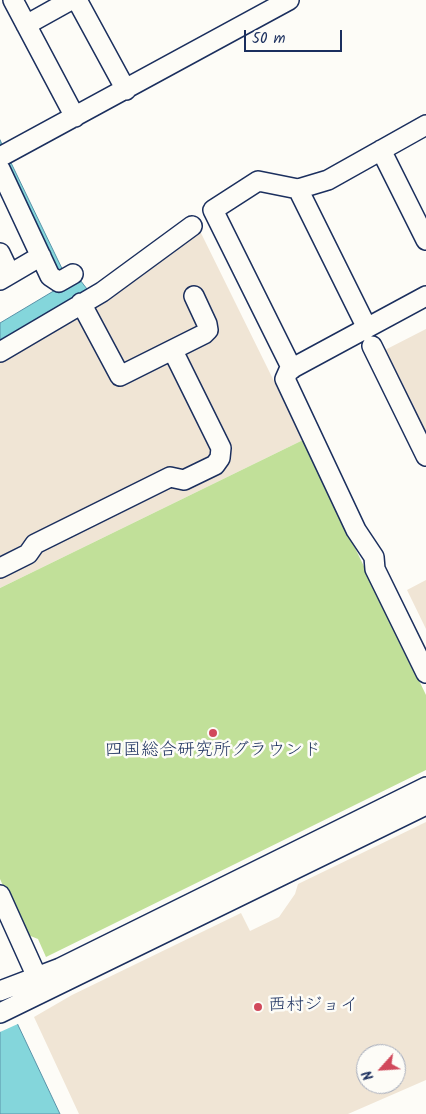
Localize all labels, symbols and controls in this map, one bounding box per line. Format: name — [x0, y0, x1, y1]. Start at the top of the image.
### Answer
scale bar — [246, 20, 344, 52]
text: 50 m — [252, 27, 286, 51]
marker: 四国総合研究所グラウンド — [207, 727, 219, 739]
place label: 四国総合研究所グラウンド — [105, 741, 321, 763]
place label: 西村ジョイ — [268, 996, 358, 1018]
marker: 西村ジョイ — [252, 1001, 264, 1013]
north arrow — [356, 1044, 406, 1094]
text: N — [357, 1066, 380, 1084]

